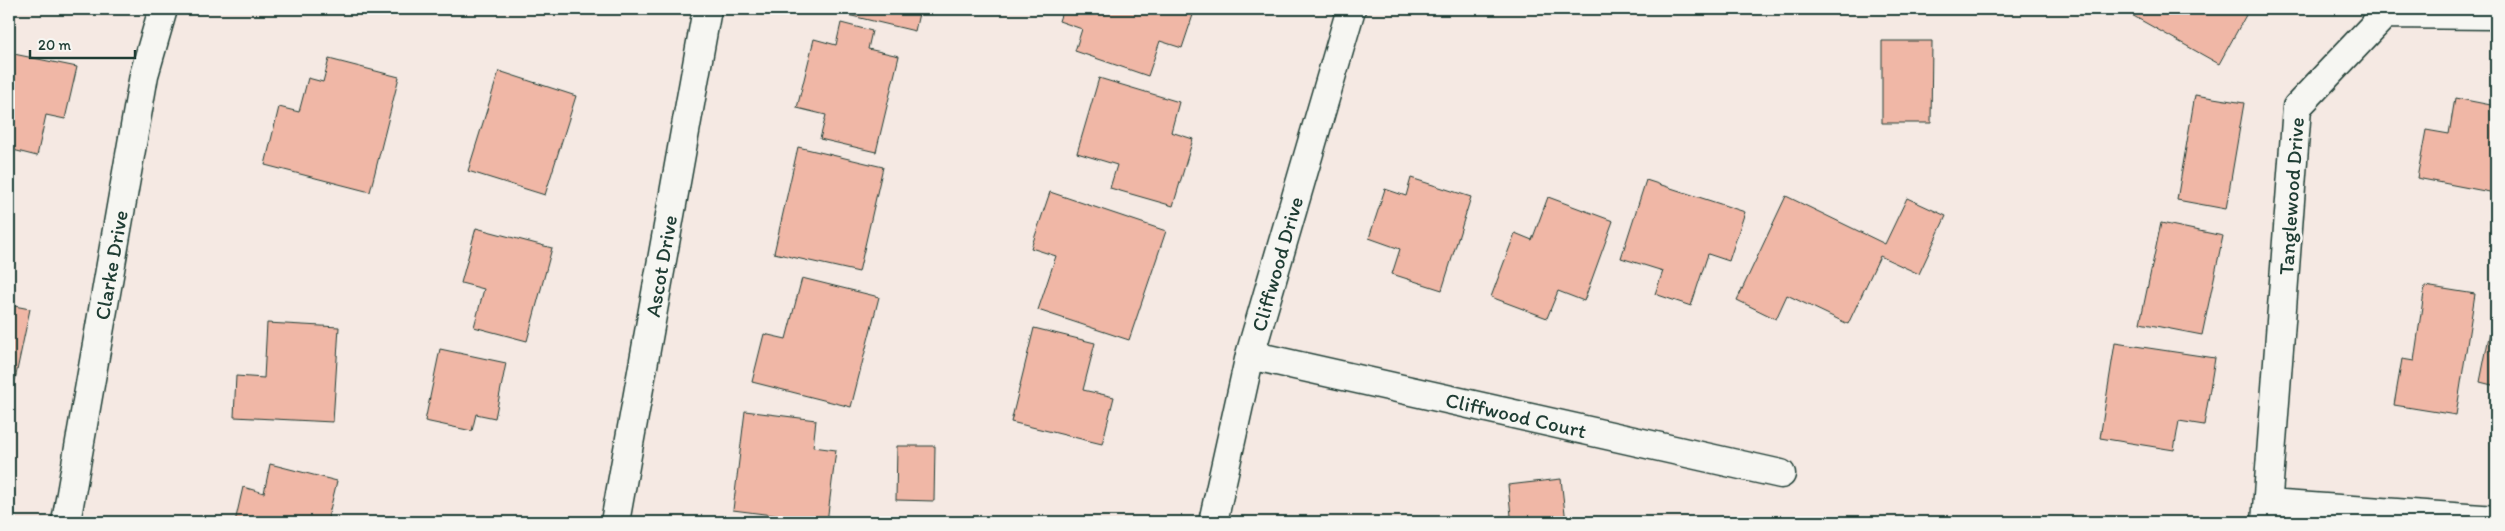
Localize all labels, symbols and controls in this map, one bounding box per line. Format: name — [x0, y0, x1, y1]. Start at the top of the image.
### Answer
scale bar — [30, 28, 135, 60]
text: 20 m — [38, 36, 72, 54]
street label: Tanglewood Drive — [2273, 116, 2309, 276]
street label: Cliffwood Drive — [1246, 194, 1308, 334]
street label: Clarke Drive — [89, 208, 133, 322]
street label: Ascot Drive — [640, 213, 682, 319]
street label: Cliffwood Court — [1443, 387, 1589, 443]

